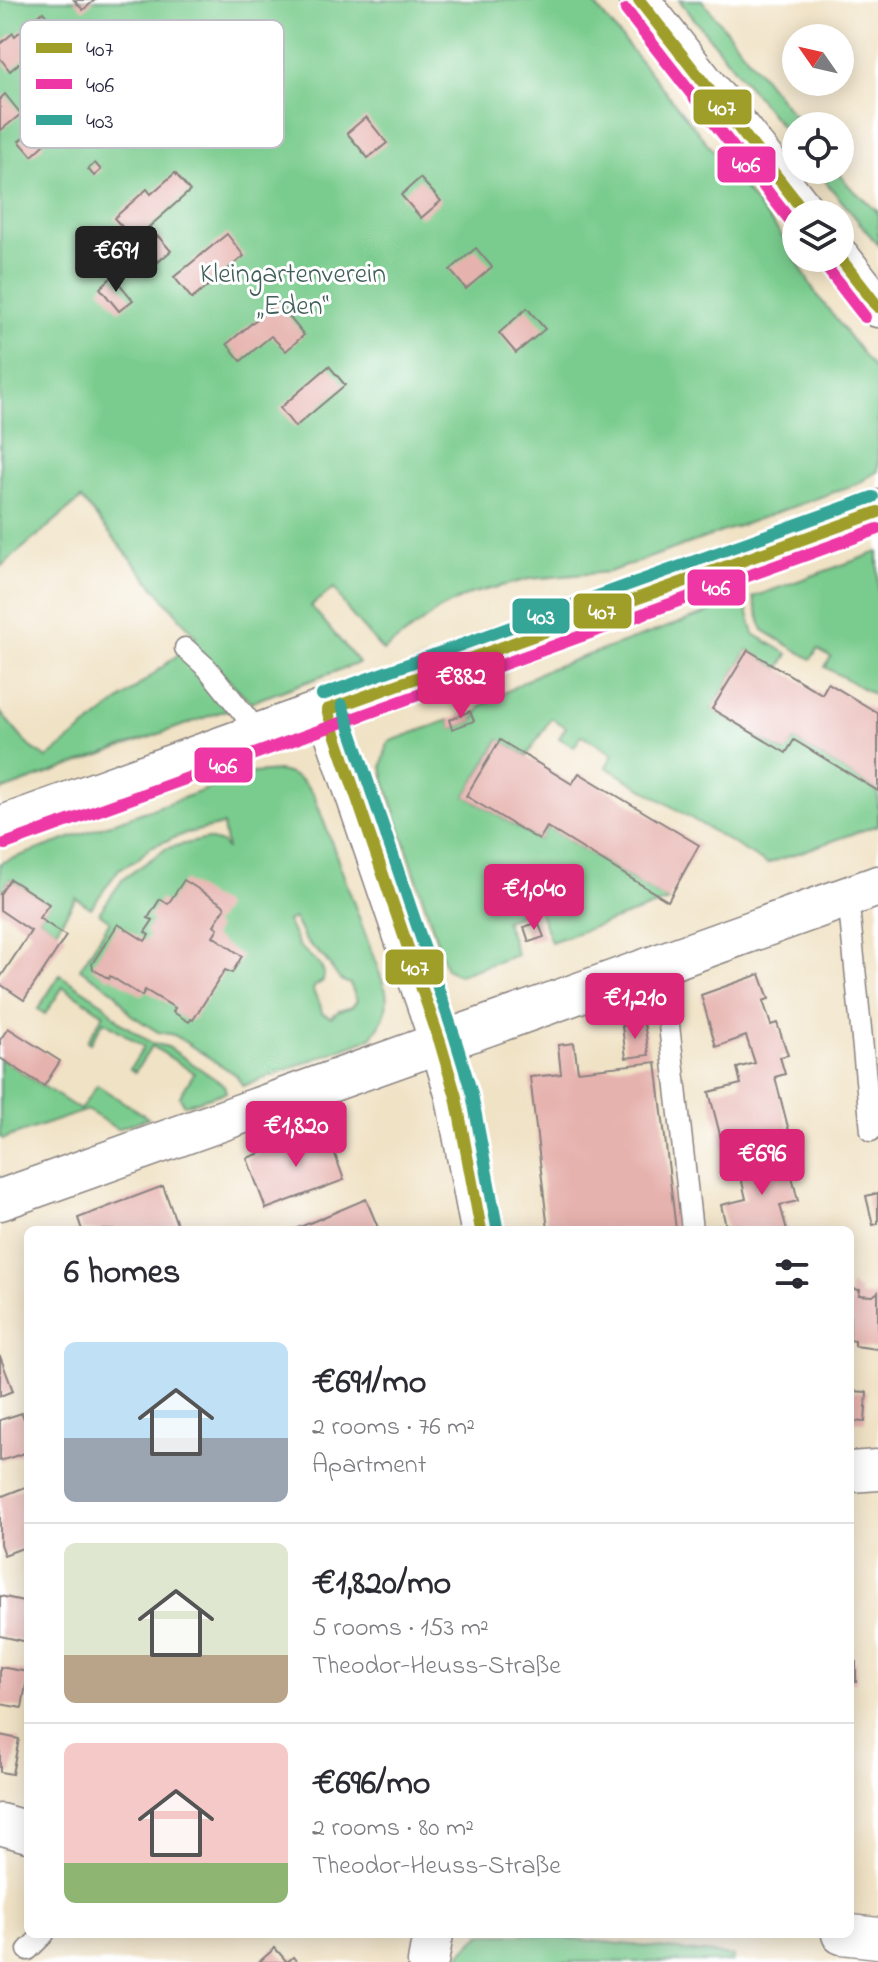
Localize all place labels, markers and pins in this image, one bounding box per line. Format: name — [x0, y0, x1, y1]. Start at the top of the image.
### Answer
pin: €691 — [69, 226, 163, 294]
pin: €882 — [414, 652, 508, 720]
pin: €1,040 — [469, 864, 599, 932]
pin: €1,210 — [570, 973, 700, 1041]
pin: €1,820 — [231, 1101, 361, 1169]
pin: €696 — [715, 1129, 809, 1197]

